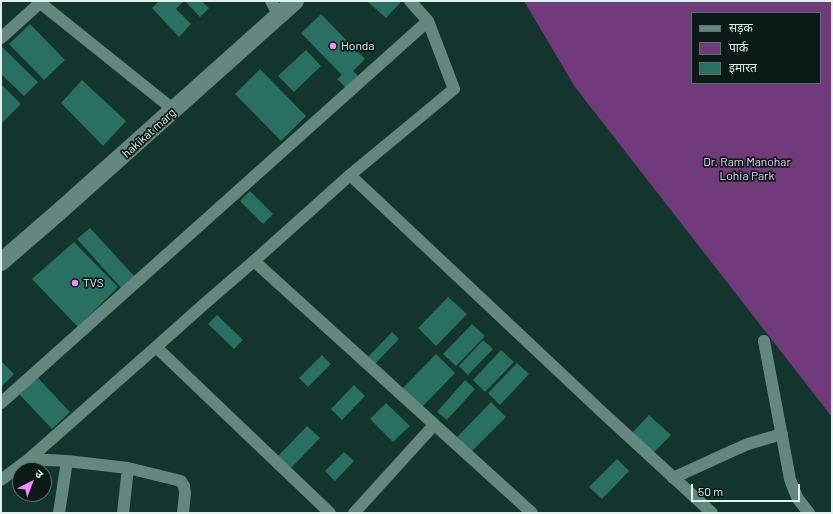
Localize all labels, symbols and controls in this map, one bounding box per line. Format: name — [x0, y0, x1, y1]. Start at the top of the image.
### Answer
legend — [691, 12, 821, 84]
text: सड़क — [729, 20, 753, 34]
place label: Honda — [341, 39, 374, 53]
text: पार्क — [729, 40, 748, 54]
marker: Honda — [328, 41, 338, 51]
text: इमारत — [729, 60, 757, 74]
street label: hakikat marg — [119, 105, 179, 161]
park label: Dr. Ram Manohar Lohia Park — [703, 155, 791, 183]
place label: TVS — [83, 276, 104, 290]
marker: TVS — [70, 278, 80, 288]
north arrow — [12, 462, 52, 502]
text: उ — [33, 466, 46, 480]
scale bar — [693, 476, 802, 502]
text: 50 m — [698, 484, 723, 498]

